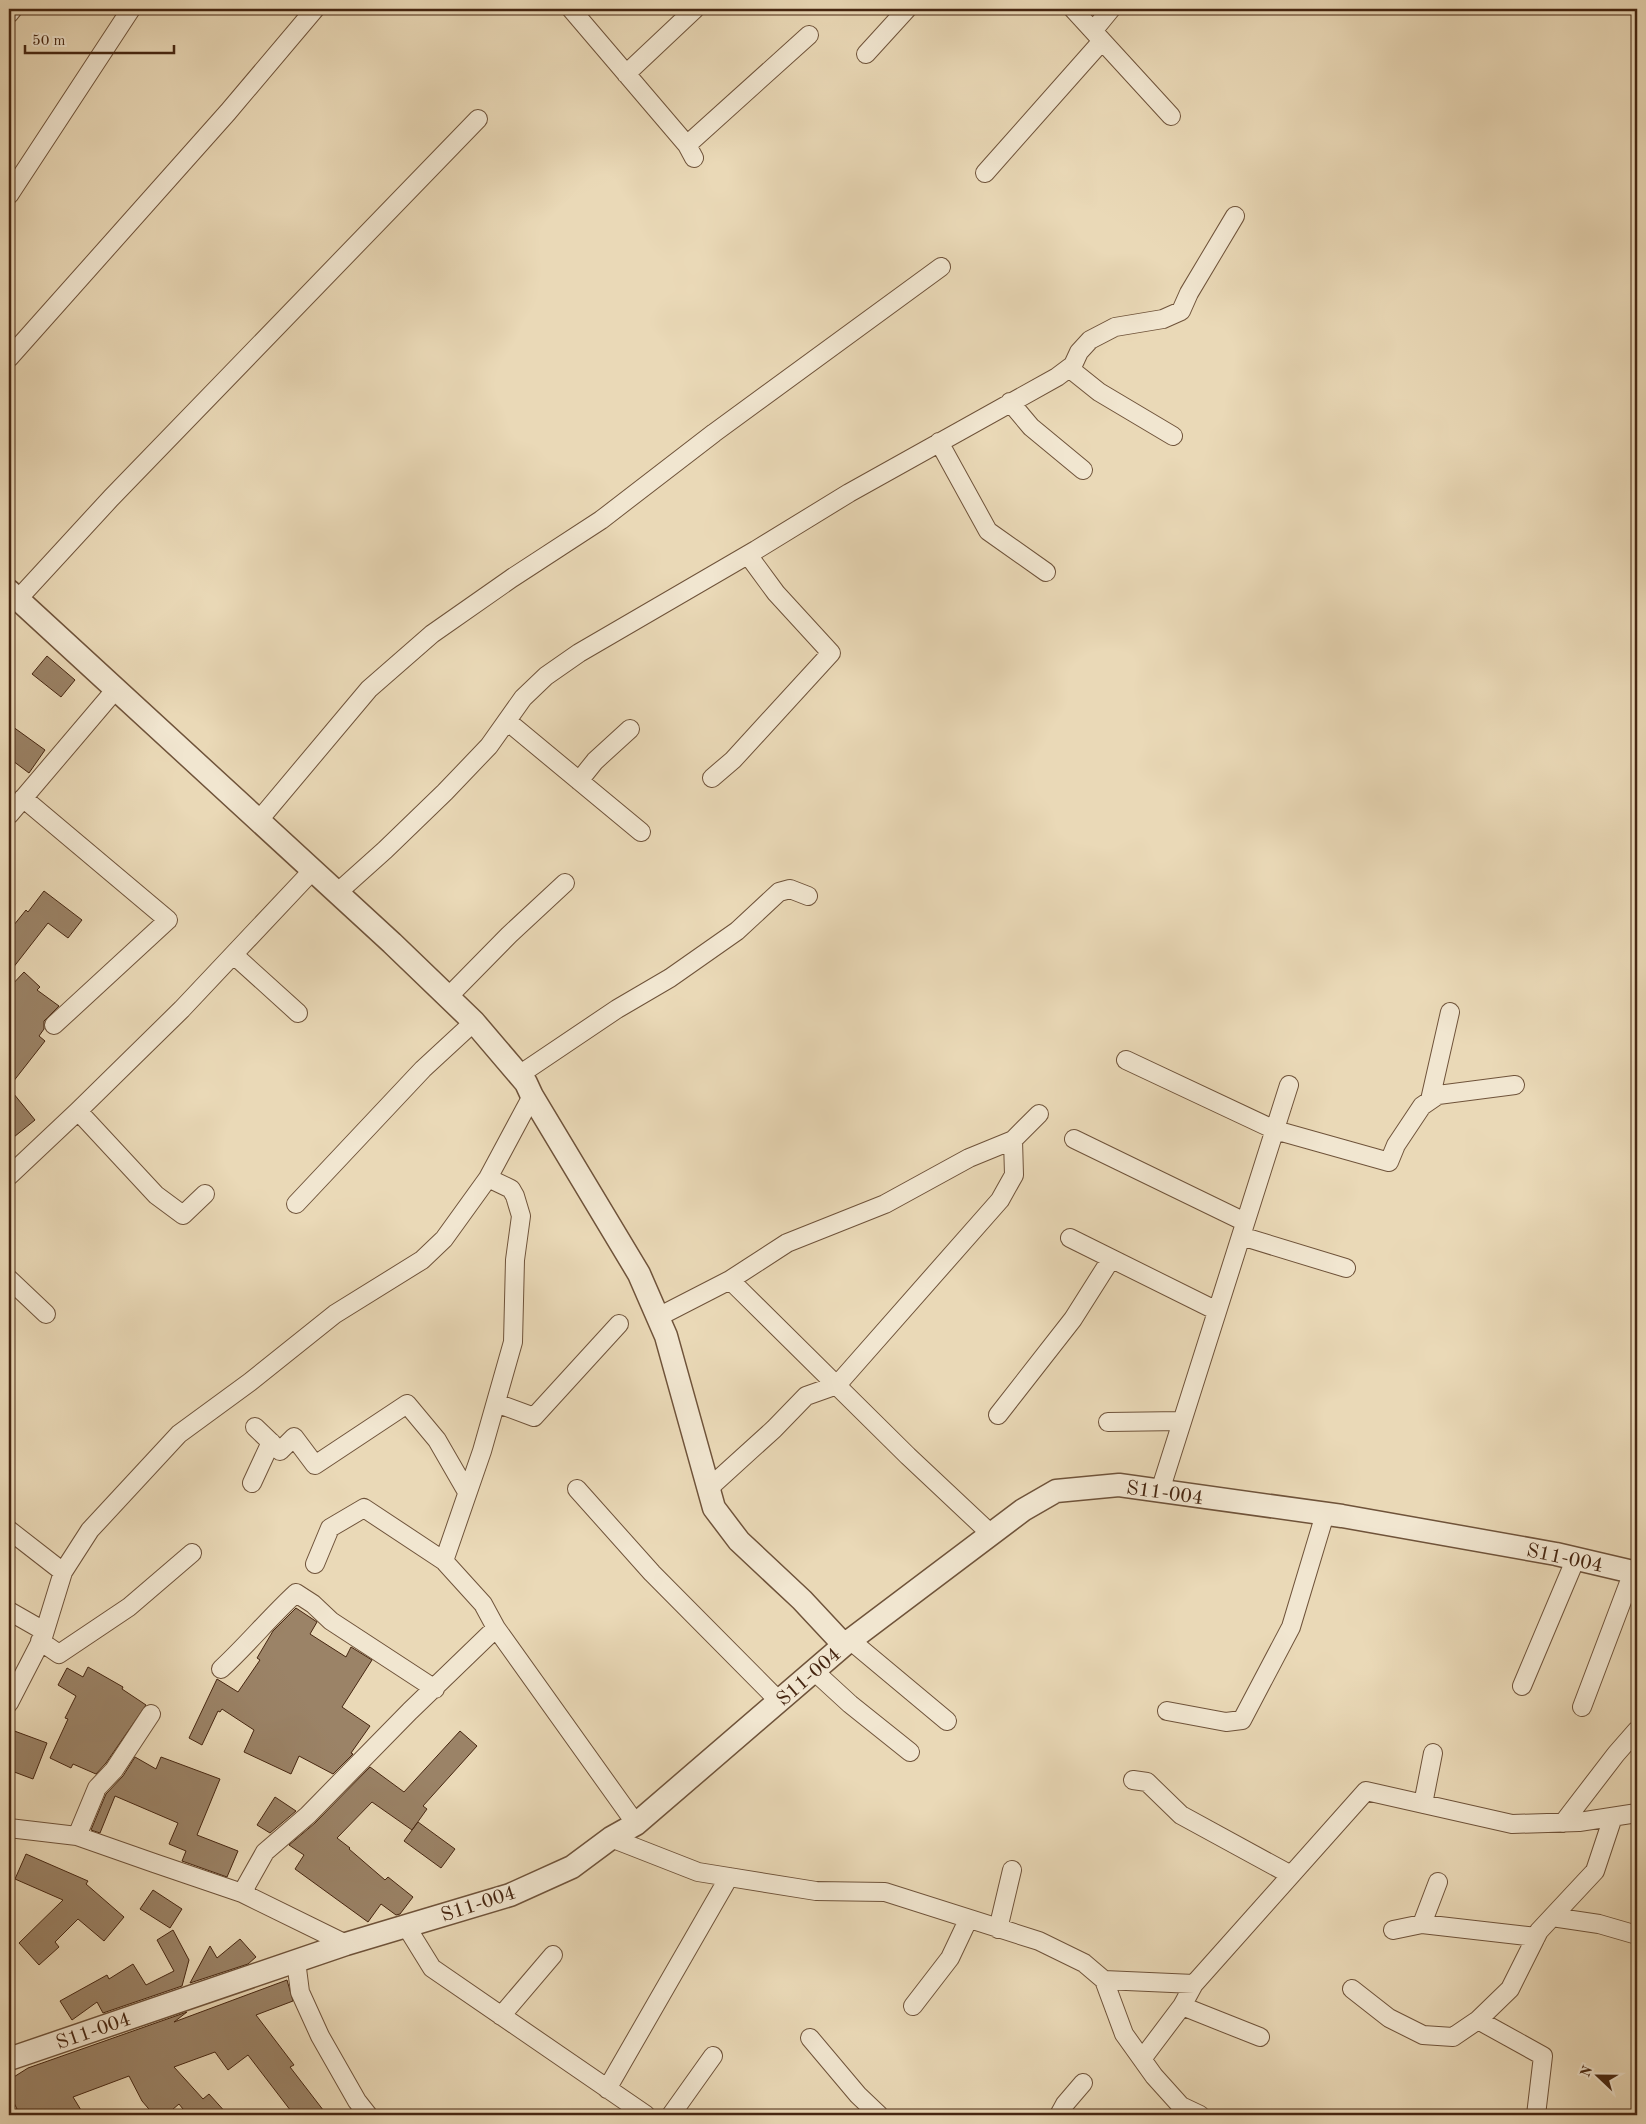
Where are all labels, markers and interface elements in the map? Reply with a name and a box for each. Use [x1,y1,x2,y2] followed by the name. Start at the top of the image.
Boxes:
[25,22,174,54] scale bar
[32,34,66,49] text: 50 m
[1125,1479,1205,1509] street label: S11-004
[1524,1541,1605,1577] street label: S11-004
[773,1644,845,1711] street label: S11-004
[439,1883,519,1926] street label: S11-004
[54,2010,134,2054] street label: S11-004
[1574,2052,1624,2102] north arrow
[1578,2064,1595,2079] text: N

